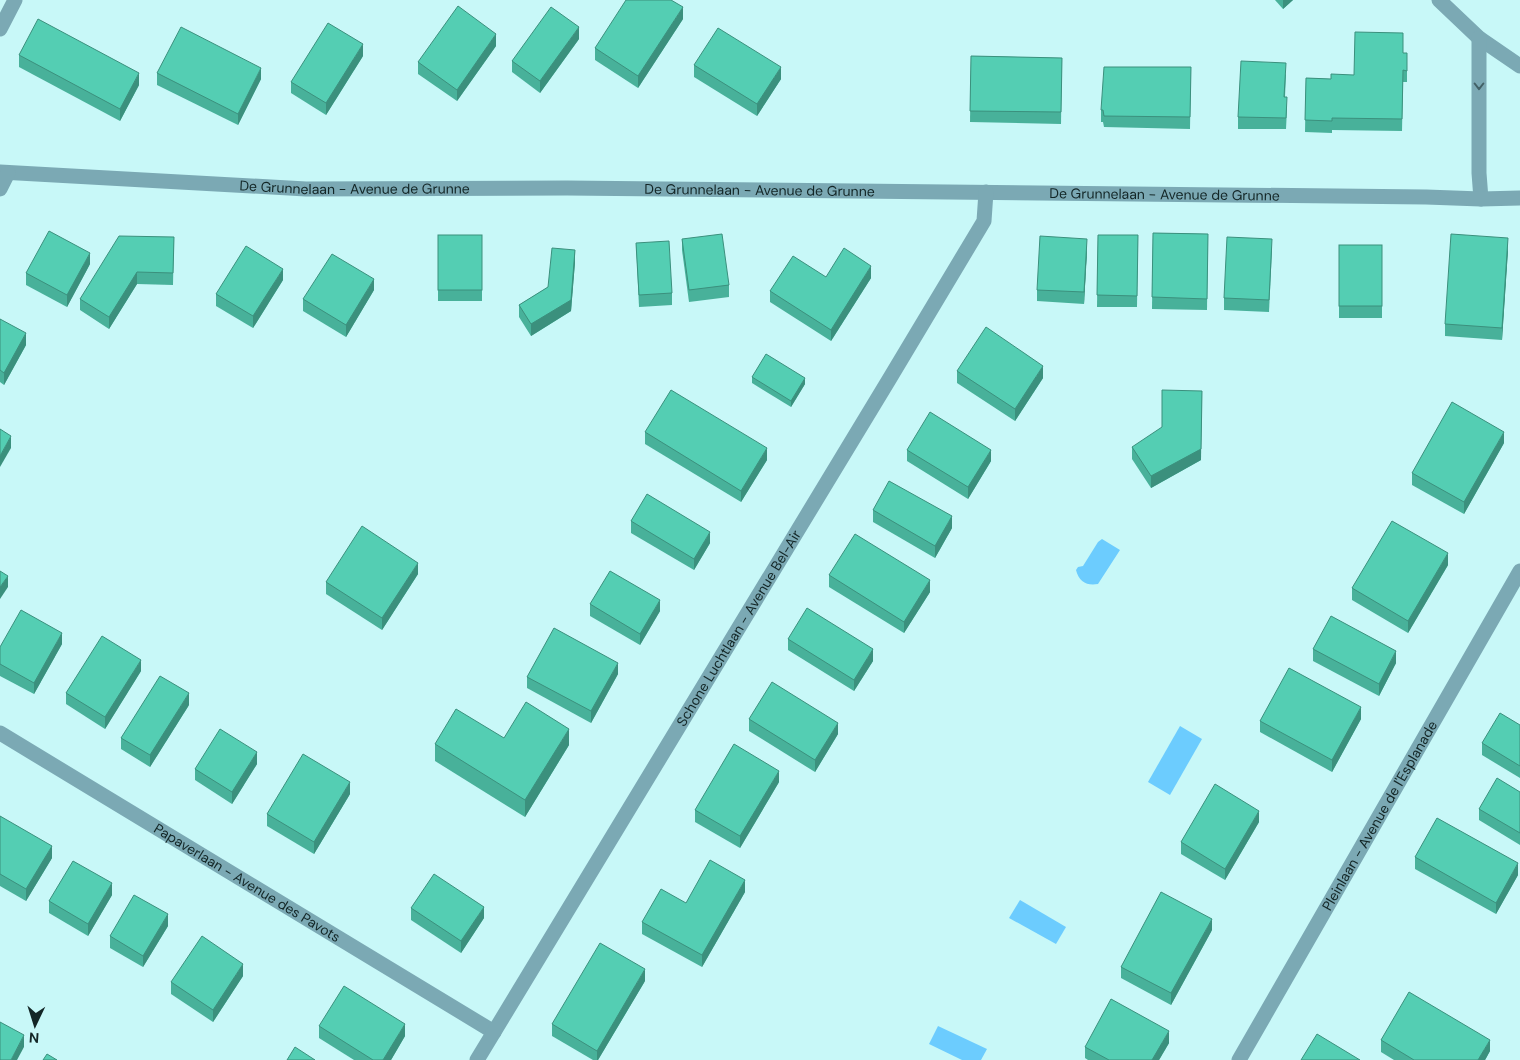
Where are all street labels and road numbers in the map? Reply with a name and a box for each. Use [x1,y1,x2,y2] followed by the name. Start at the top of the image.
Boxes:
[239,176,470,198] street label: De Grunnelaan - Avenue de Grunne
[644,180,875,200] street label: De Grunnelaan - Avenue de Grunne
[1049,184,1280,204] street label: De Grunnelaan - Avenue de Grunne
[672,526,805,730] street label: Schone Luchtlaan - Avenue Bel-Air
[1318,717,1441,914] street label: Pleinlaan - Avenue de l'Esplanade
[151,819,344,946] street label: Papaverlaan - Avenue des Pavots

